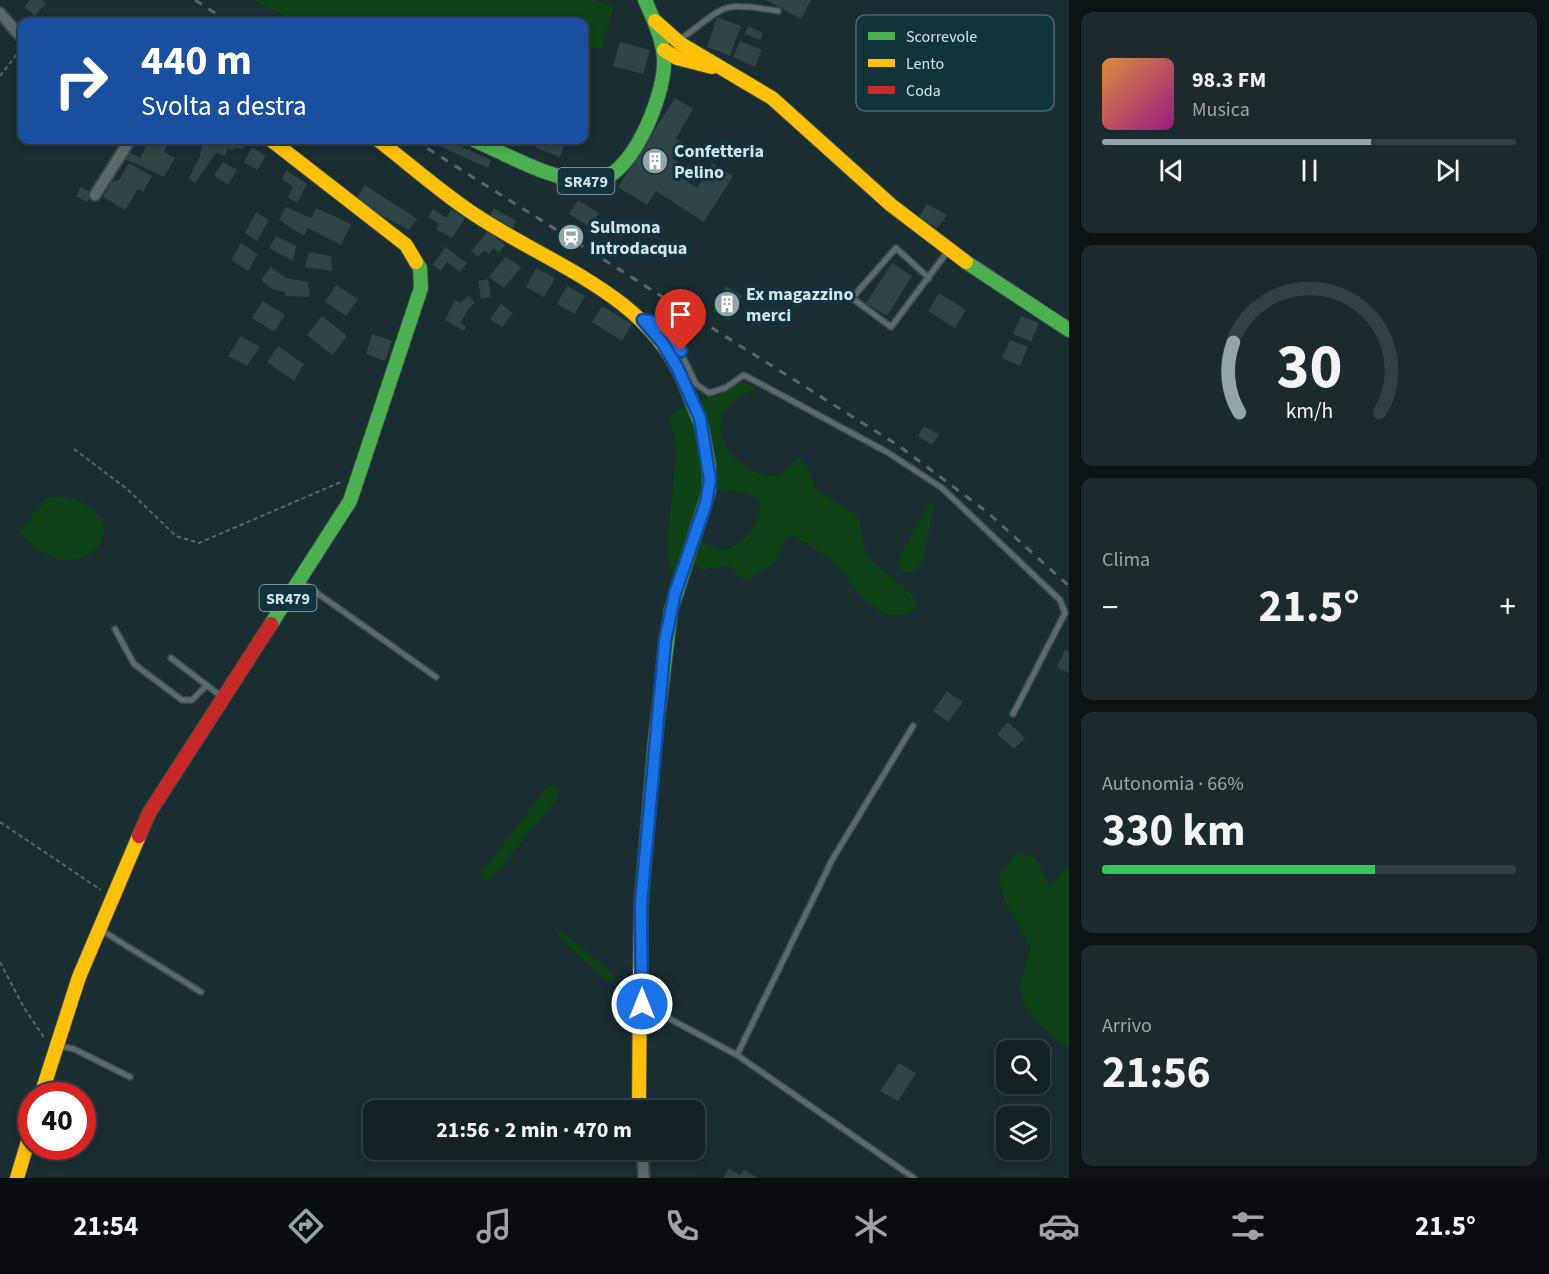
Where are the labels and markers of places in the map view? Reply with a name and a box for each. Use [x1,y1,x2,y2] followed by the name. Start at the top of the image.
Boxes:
[674,139,764,185] place label: Confetteria Pelino
[640,146,670,176] building icon: Confetteria Pelino
[590,215,687,261] place label: Sulmona Introdacqua
[556,222,586,252] station icon: Sulmona Introdacqua
[746,282,853,328] place label: Ex magazzino merci
[655,289,706,351] pin
[712,289,742,319] building icon: Ex magazzino merci

